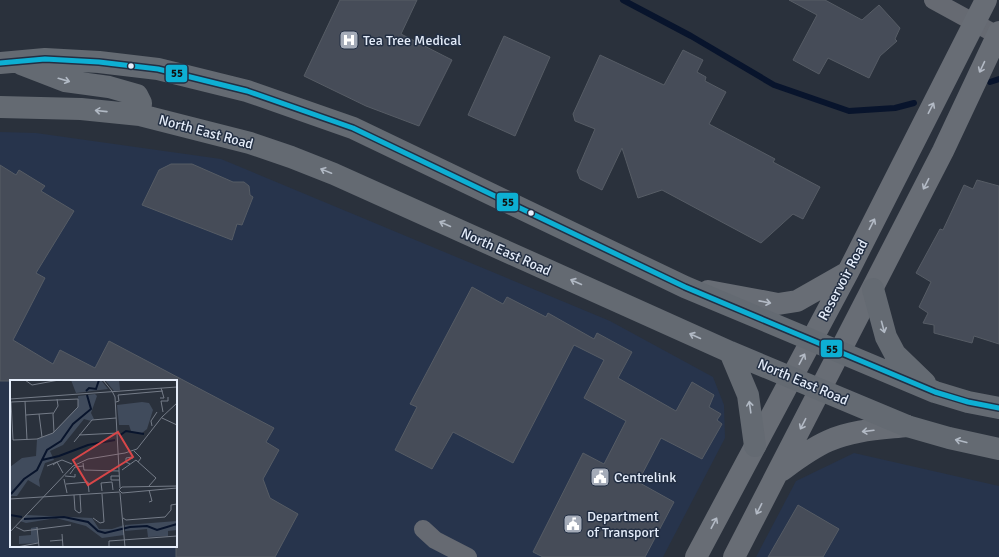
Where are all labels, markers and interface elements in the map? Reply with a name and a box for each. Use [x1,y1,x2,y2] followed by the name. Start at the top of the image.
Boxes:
[338,29,360,51] hospital icon: Tea Tree Medical
[363,32,461,49] place label: Tea Tree Medical
[126,61,136,71] unlabelled marker
[978,61,985,73] one-way arrow
[165,64,188,83] line badge: 55
[171,67,183,80] text: 55
[57,77,70,84] one-way arrow
[927,103,935,115] one-way arrow
[95,108,108,115] one-way arrow
[157,111,255,153] street label: North East Road
[320,167,332,174] one-way arrow
[922,178,929,190] one-way arrow
[496,192,519,212] line badge: 55
[502,196,514,209] text: 55
[526,208,536,218] unlabelled marker
[869,219,876,231] one-way arrow
[439,220,451,227] one-way arrow
[458,225,554,279] street label: North East Road
[815,237,871,323] street label: Reservoir Road
[571,278,583,286] one-way arrow
[758,298,771,306] one-way arrow
[880,320,887,333] one-way arrow
[689,332,701,339] one-way arrow
[820,339,843,358] line badge: 55
[826,343,838,356] text: 55
[798,353,806,365] one-way arrow
[755,355,851,409] street label: North East Road
[10,380,177,547] inset map
[746,401,754,414] one-way arrow
[799,418,806,430] one-way arrow
[862,427,875,435] one-way arrow
[955,437,968,445] one-way arrow
[589,466,611,488] public building icon: Centrelink
[614,469,676,486] place label: Centrelink
[755,503,762,515] one-way arrow
[587,508,659,541] place label: Department of Transport
[562,513,584,535] public building icon: Department of Transport
[711,517,719,529] one-way arrow

